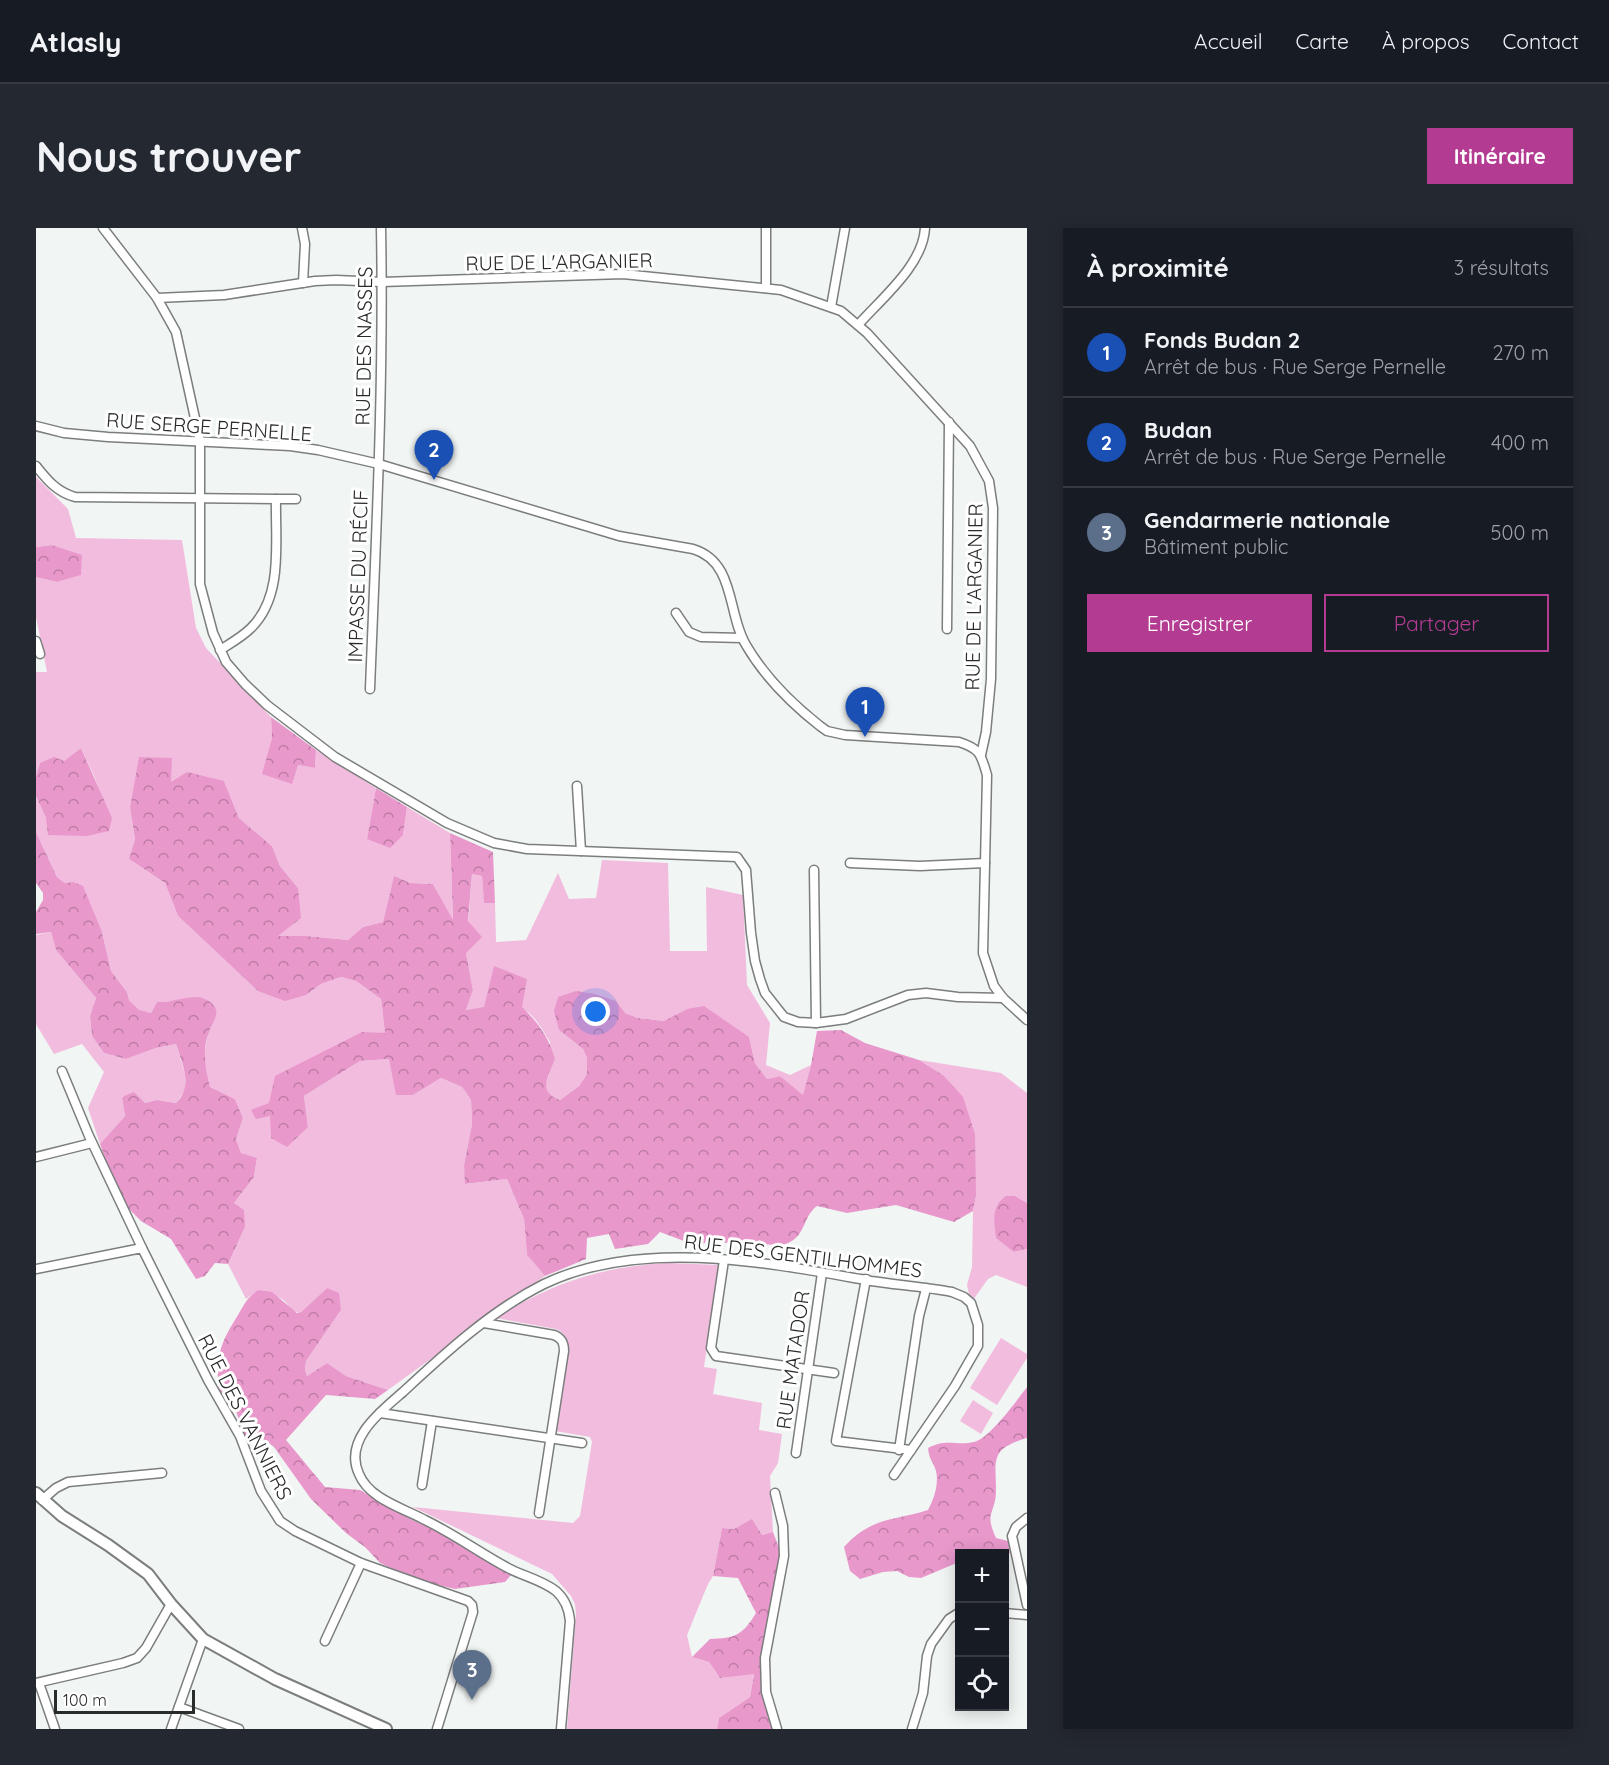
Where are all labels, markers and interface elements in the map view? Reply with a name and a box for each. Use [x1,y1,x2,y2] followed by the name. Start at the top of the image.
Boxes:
[30,24,121,59] text: Atlasly
[1194,28,1263,54] text: Accueil
[1296,28,1349,54] text: Carte
[1382,28,1470,54] text: À propos
[1503,28,1579,54] text: Contact
[1427,128,1573,184] button: Itinéraire
[36,130,301,183] text: Nous trouver
[465,247,653,276] street label: RUE DE L'ARGANIER
[1087,251,1229,284] text: À proximité
[1454,255,1549,280] text: 3 résultats
[350,266,377,426] street label: RUE DES NASSES
[1144,326,1300,354] text: Fonds Budan 2
[1103,340,1110,365] text: 1
[1492,340,1549,365] text: 270 m
[1144,354,1446,379] text: Arrêt de bus · Rue Serge Pernelle
[105,407,313,446] street label: RUE SERGE PERNELLE
[1144,416,1212,444] text: Budan
[414,430,454,480] pin: 2
[1101,430,1112,455] text: 2
[1491,430,1549,455] text: 400 m
[1144,444,1446,469] text: Arrêt de bus · Rue Serge Pernelle
[342,489,373,663] street label: IMPASSE DU RÉCIF
[959,503,988,691] street label: RUE DE L'ARGANIER
[1144,506,1390,534] text: Gendarmerie nationale
[1101,520,1112,545] text: 3
[1491,520,1549,545] text: 500 m
[1144,534,1288,559] text: Bâtiment public
[1087,594,1312,652] button: Enregistrer
[1324,594,1549,652] button: Partager
[846,688,884,737] pin: 1
[581,997,610,1026] your location
[683,1228,924,1283] street label: RUE DES GENTILHOMMES
[770,1289,815,1431] street label: RUE MATADOR
[193,1330,298,1504] street label: RUE DES VANNIERS
[955,1549,1009,1711] map controls
[955,1549,1009,1603] button: +
[955,1603,1009,1657] button: −
[452,1650,492,1700] pin: 3
[955,1657,1009,1711] button: locate
[54,1687,195,1714] scale bar
[63,1690,107,1710] text: 100 m

